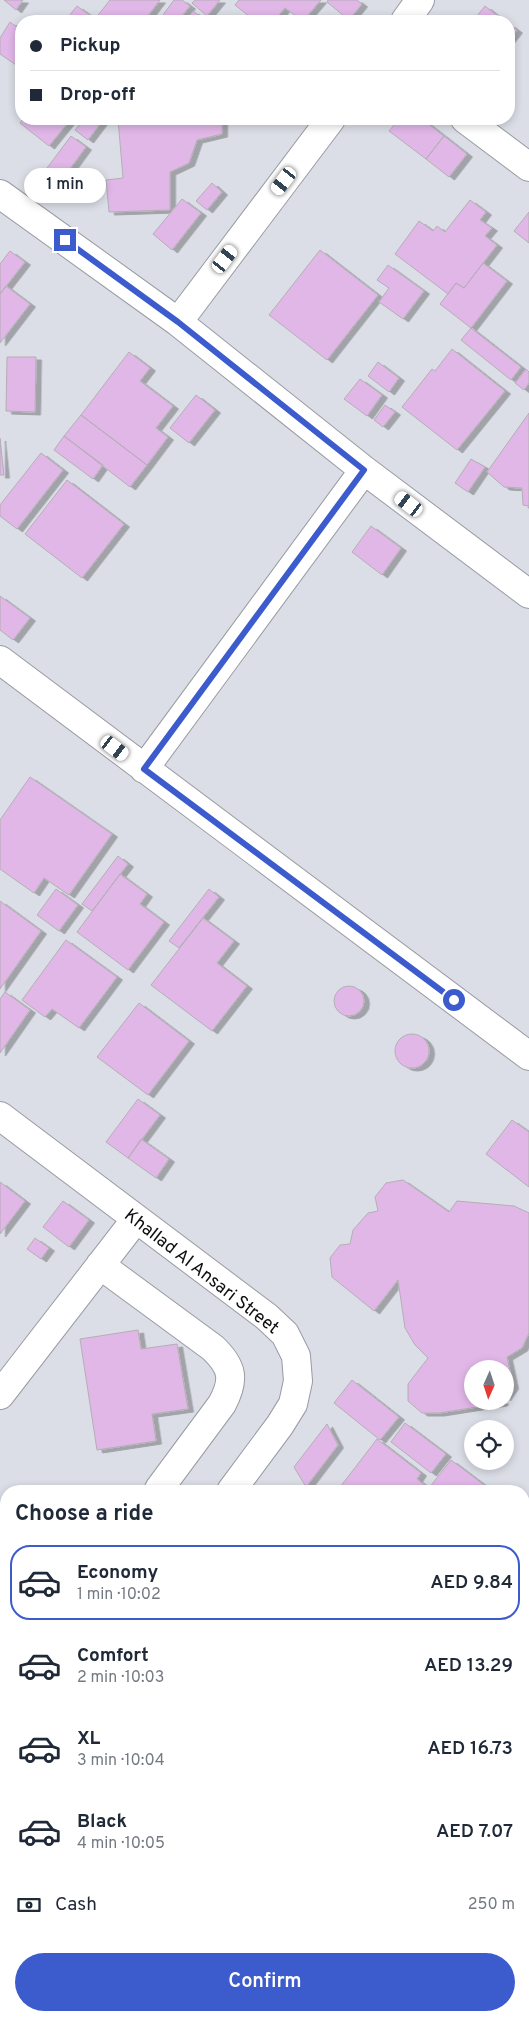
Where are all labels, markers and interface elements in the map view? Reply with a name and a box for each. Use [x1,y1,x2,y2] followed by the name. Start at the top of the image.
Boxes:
[60,34,120,58] text: Pickup
[60,83,135,107] text: Drop-off
[268,165,299,197] car
[24,168,106,202] callout: 1 min
[46,175,84,195] text: 1 min
[54,229,76,251] route end
[209,243,240,275] car
[392,489,425,519] car
[98,733,131,763] car
[443,989,465,1011] route start
[119,1205,283,1340] street label: Khallad Al Ansari Street
[464,1360,514,1410] north arrow
[464,1360,514,1470] map controls
[464,1420,514,1470] button: locate
[15,1501,153,1528] text: Choose a ride
[17,1560,62,1605] icon: car
[77,1561,158,1585] text: Economy
[430,1571,513,1595] text: AED 9.84
[77,1585,161,1605] text: 1 min · 10:02
[17,1643,62,1688] icon: car
[77,1644,149,1668] text: Comfort
[424,1654,513,1678] text: AED 13.29
[77,1668,164,1688] text: 2 min · 10:03
[17,1726,62,1771] icon: car
[77,1727,100,1751] text: XL
[427,1737,513,1761] text: AED 16.73
[77,1751,165,1771] text: 3 min · 10:04
[17,1809,62,1854] icon: car
[77,1810,127,1834] text: Black
[436,1820,513,1844] text: AED 7.07
[77,1834,165,1854] text: 4 min · 10:05
[15,1891,43,1919] icon: cash
[55,1893,97,1917] text: Cash
[468,1895,515,1915] text: 250 m
[15,1953,515,2011] button: Confirm

